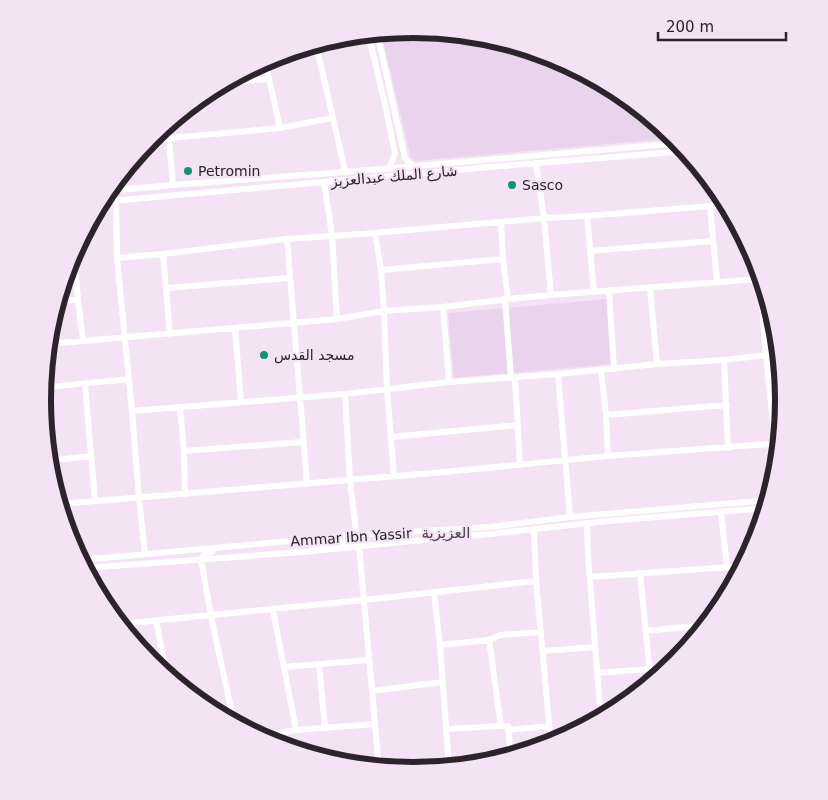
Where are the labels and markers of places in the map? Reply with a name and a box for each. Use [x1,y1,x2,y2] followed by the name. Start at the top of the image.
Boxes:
[198,163,260,179] place label: Petromin
[182,165,194,177] marker: Petromin
[522,177,563,193] place label: Sasco
[506,179,518,191] marker: Sasco
[274,347,355,364] place label: مسجد القدس
[258,349,270,361] marker: مسجد القدس

